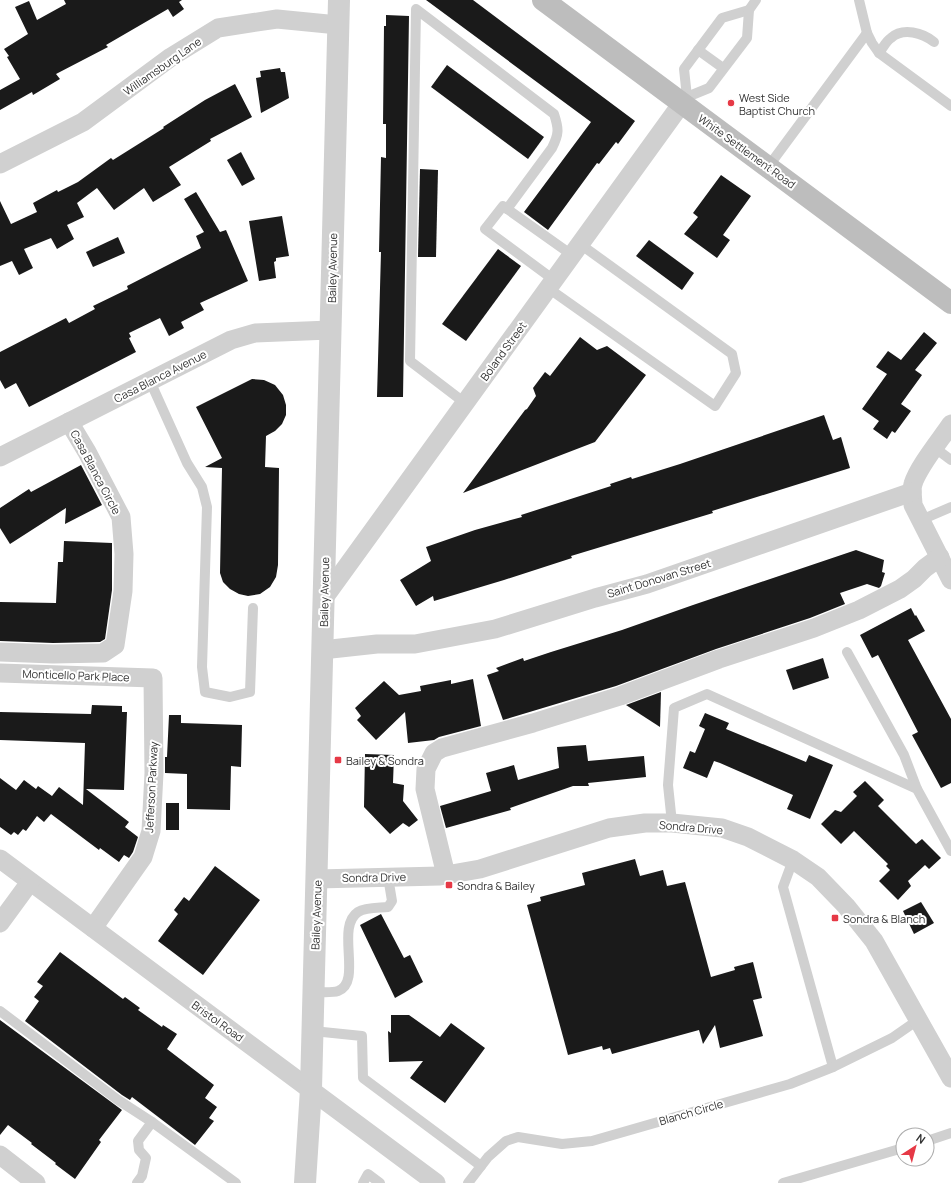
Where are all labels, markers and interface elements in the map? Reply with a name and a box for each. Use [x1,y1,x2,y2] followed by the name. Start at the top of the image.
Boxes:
[120,33,204,98] street label: Williamsburg Lane
[739,90,815,118] place label: West Side Baptist Church
[726,98,736,108] marker: West Side Baptist Church
[695,110,799,192] street label: White Settlement Road
[324,232,340,303] street label: Bailey Avenue
[477,318,529,384] street label: Boland Street
[111,346,209,406] street label: Casa Blanca Avenue
[67,427,125,517] street label: Casa Blanca Circle
[605,555,713,601] street label: Saint Donovan Street
[316,556,332,627] street label: Bailey Avenue
[22,666,130,684] street label: Monticello Park Place
[141,741,161,833] street label: Jefferson Parkway
[346,753,424,768] place label: Bailey & Sondra
[333,755,343,765] marker: Bailey & Sondra
[658,817,724,837] street label: Sondra Drive
[342,869,407,885] street label: Sondra Drive
[457,878,535,893] place label: Sondra & Bailey
[307,879,325,950] street label: Bailey Avenue
[444,880,454,890] marker: Sondra & Bailey
[843,911,925,926] place label: Sondra & Blanch
[830,913,840,923] marker: Sondra & Blanch
[189,997,247,1045] street label: Bristol Road
[657,1096,725,1128] street label: Blanch Circle
[895,1127,935,1167] north arrow
[914,1130,929,1147] text: N

